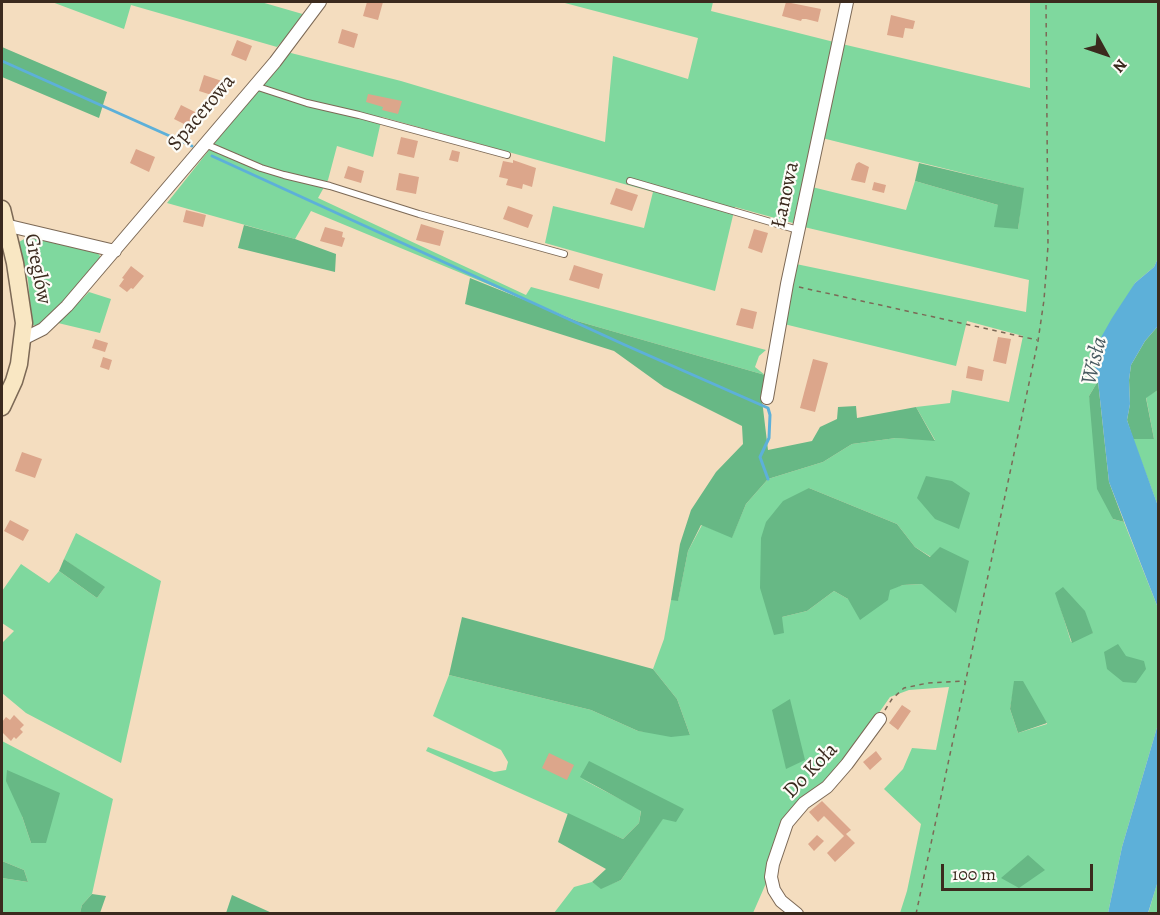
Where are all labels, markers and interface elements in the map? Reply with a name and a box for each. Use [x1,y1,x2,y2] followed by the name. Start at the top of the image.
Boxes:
[1076,24,1136,84] north arrow
[1108,54,1132,77] text: N
[163,70,241,156] street label: Spacerowa
[767,159,805,231] street label: Łanowa
[18,232,56,306] street label: Greglów
[1076,334,1114,388] water label: Wisła
[778,738,844,804] street label: Do Koła
[944,852,1096,890] scale bar
[952,862,996,886] text: 100 m

